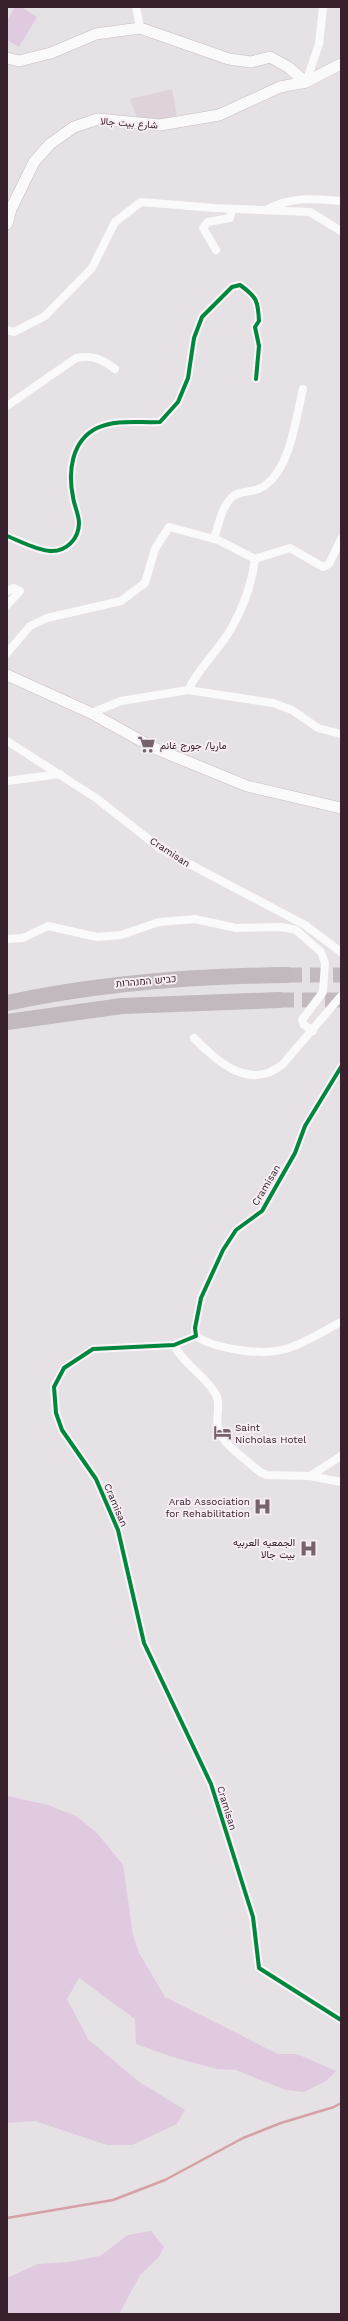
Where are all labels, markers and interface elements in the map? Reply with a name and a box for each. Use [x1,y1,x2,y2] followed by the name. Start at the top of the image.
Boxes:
[100,115,158,132] street label: شارع بيت جالا
[137,735,157,755] supermarket icon: ماريا/ جورج غانم
[160,740,227,752] place label: ماريا/ جورج غانم
[148,835,192,869] street label: Cramisan
[115,973,177,989] street label: כביש המנהרות
[249,1163,283,1207] street label: Cramisan
[235,1422,306,1445] place label: Saint Nicholas Hotel
[212,1423,232,1443] hotel icon: Saint Nicholas Hotel
[102,1482,130,1528] street label: Cramisan
[166,1496,250,1519] place label: Arab Association for Rehabilitation
[253,1497,273,1517] hospital icon: Arab Association for Rehabilitation
[233,1537,295,1561] place label: الجمعيه العربيه بيت جالا
[298,1538,318,1558] hospital icon: الجمعيه العربيه بيت جالا
[215,1785,239,1831] street label: Cramisan

